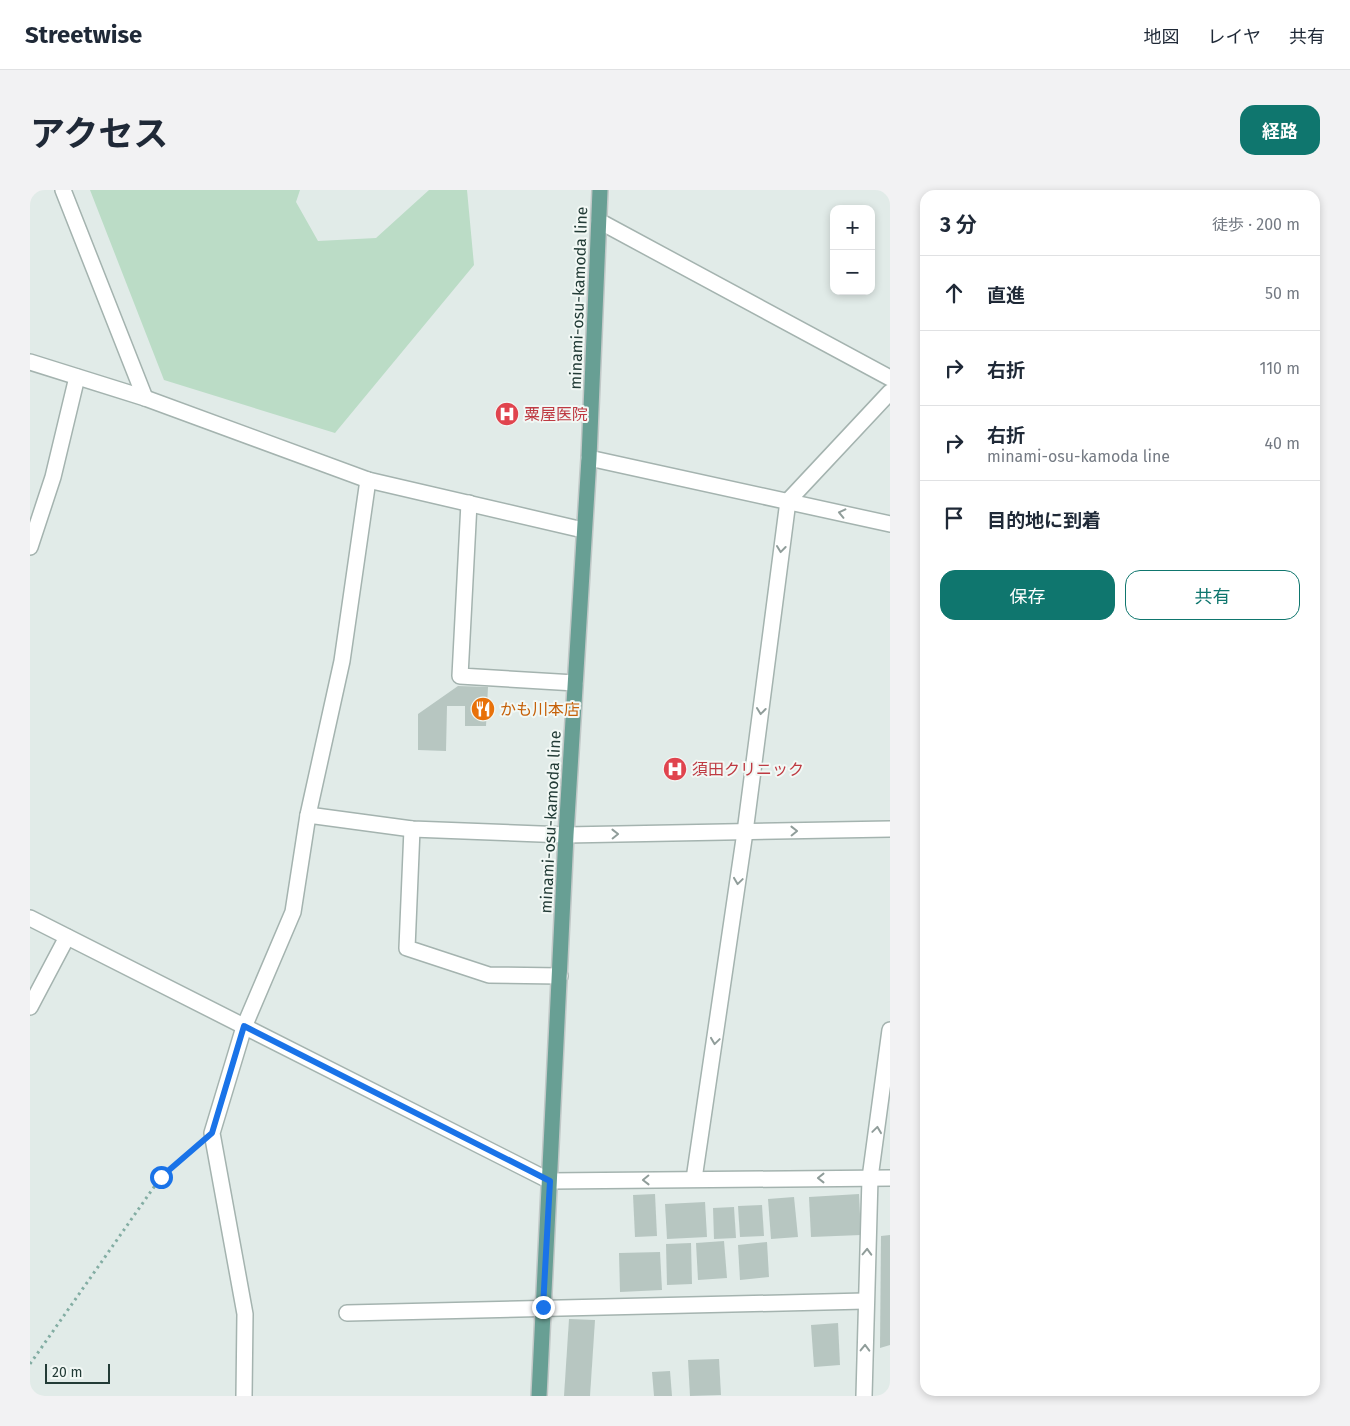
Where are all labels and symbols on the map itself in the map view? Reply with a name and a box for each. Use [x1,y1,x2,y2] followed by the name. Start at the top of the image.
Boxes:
[566,206,591,390] street label: minami-osu-kamoda line
[494,401,520,427] hospital icon: 粟屋医院
[524,405,588,424] place label: 粟屋医院
[838,508,847,519] one-way arrow
[777,545,787,554] one-way arrow
[470,696,496,722] restaurant icon: かも川本店
[500,700,580,719] place label: かも川本店
[756,707,767,715] one-way arrow
[536,730,565,914] street label: minami-osu-kamoda line
[662,756,688,782] hospital icon: 須田クリニック
[692,760,804,779] place label: 須田クリニック
[790,826,798,837] one-way arrow
[611,829,619,840] one-way arrow
[733,877,744,885] one-way arrow
[710,1037,720,1046] one-way arrow
[871,1125,881,1134] one-way arrow
[150,1166,173,1189] route start
[817,1173,825,1183] one-way arrow
[641,1175,649,1185] one-way arrow
[862,1248,872,1256] one-way arrow
[532,1296,555,1319] route end
[860,1344,870,1352] one-way arrow
[45,1361,110,1384] scale bar

